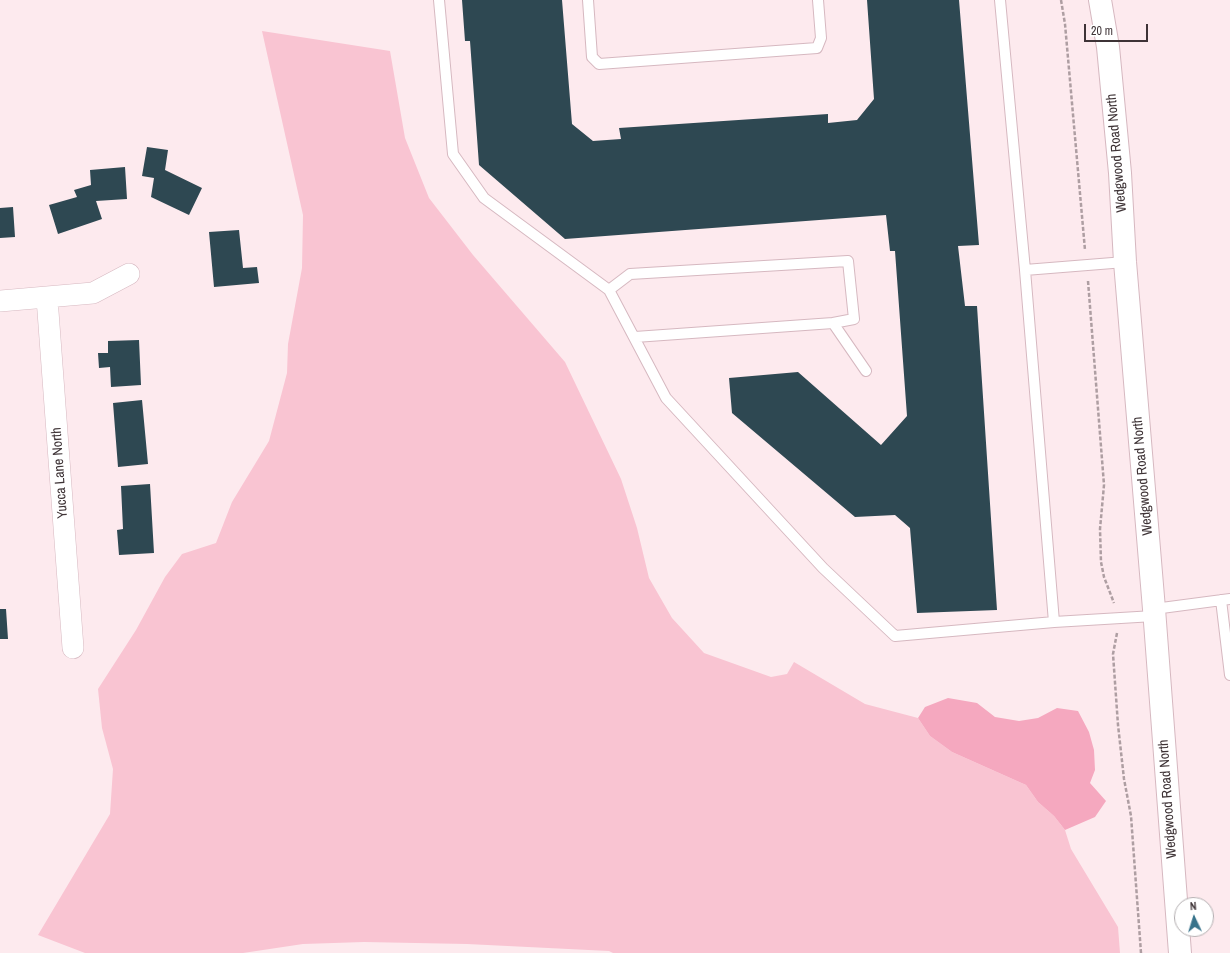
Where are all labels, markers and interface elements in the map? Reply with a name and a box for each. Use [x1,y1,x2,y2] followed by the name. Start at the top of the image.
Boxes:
[1086,16,1150,42] scale bar
[1091,23,1113,39] text: 20 m
[1103,93,1131,213] street label: Wedgwood Road North
[1129,416,1157,536] street label: Wedgwood Road North
[48,427,72,519] street label: Yucca Lane North
[1155,739,1181,859] street label: Wedgwood Road North
[1174,897,1214,937] north arrow
[1189,899,1197,913] text: N

